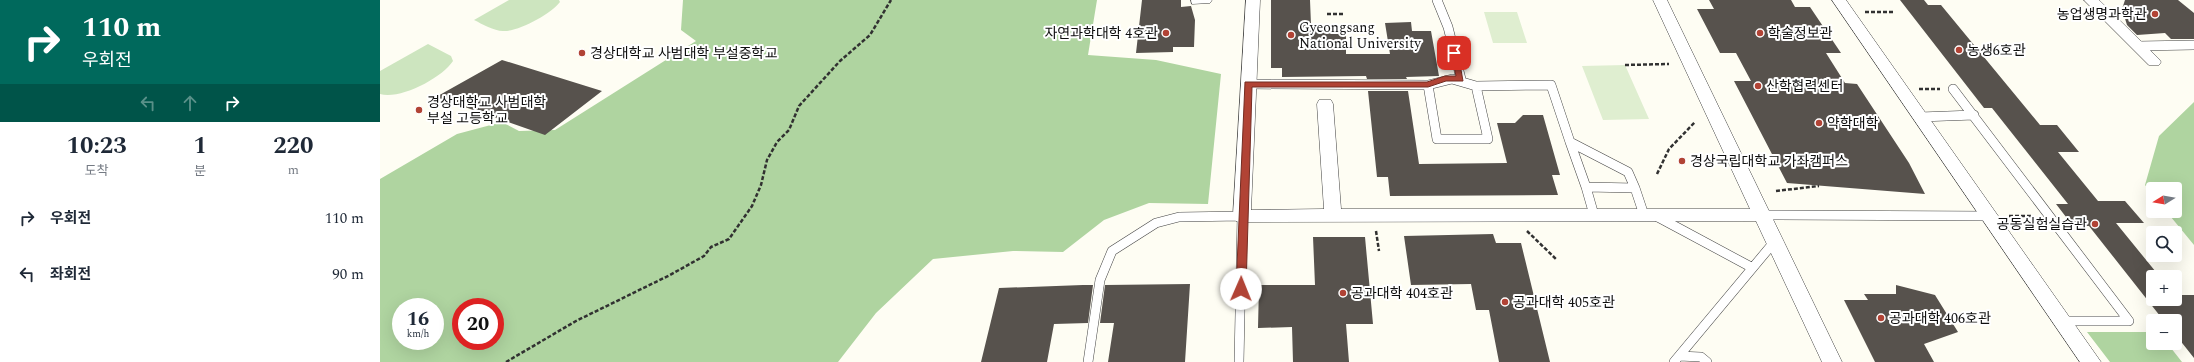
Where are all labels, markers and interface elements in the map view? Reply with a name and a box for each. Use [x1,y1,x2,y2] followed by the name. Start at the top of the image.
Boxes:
[2057,4,2147,25] place label: 농업생명과학관
[82,6,161,49] text: 110 m
[2150,9,2160,19] marker: 농업생명과학관
[16,16,68,68] icon: right
[1299,17,1422,54] place label: Gyeongsang National University
[1044,23,1158,44] place label: 자연과학대학 4호관
[1768,23,1833,44] place label: 학술정보관
[1161,28,1171,38] marker: 자연과학대학 4호관
[1755,28,1765,38] marker: 학술정보관
[1286,30,1296,40] marker: Gyeongsang National University
[1437,36,1471,70] pin
[1967,40,2026,61] place label: 농생6호관
[1443,42,1465,64] icon: arrive
[590,43,777,64] place label: 경상대학교 사범대학 부설중학교
[1954,45,1964,55] marker: 농생6호관
[82,47,132,74] text: 우회전
[577,48,587,58] marker: 경상대학교 사범대학 부설중학교
[1766,76,1843,97] place label: 산학협력센터
[1753,81,1763,91] marker: 산학협력센터
[137,92,159,114] icon: left
[179,92,201,114] icon: ahead
[221,92,243,114] icon: right
[427,92,547,129] place label: 경상대학교 사범대학 부설 고등학교
[414,105,424,115] marker: 경상대학교 사범대학 부설 고등학교
[1827,113,1879,134] place label: 약학대학
[1814,118,1824,128] marker: 약학대학
[66,128,127,164] text: 10:23
[193,128,207,164] text: 1
[273,128,314,164] text: 220
[1690,151,1848,172] place label: 경상국립대학교 가좌캠퍼스
[1677,156,1687,166] marker: 경상국립대학교 가좌캠퍼스
[288,160,299,180] text: m
[85,161,109,181] text: 도착
[194,161,206,181] text: 분
[2146,182,2182,218] north arrow
[2146,182,2182,350] map controls
[16,207,38,229] icon: right
[50,207,91,230] text: 우회전
[325,207,364,230] text: 110 m
[1997,214,2087,235] place label: 공동실험실습관
[2090,219,2100,229] marker: 공동실험실습관
[2146,226,2182,262] button: search
[16,263,38,285] icon: left
[50,263,91,286] text: 좌회전
[332,263,364,286] text: 90 m
[1220,268,1262,310] position arrow
[2146,270,2182,306] button: +
[1351,283,1453,304] place label: 공과대학 404호관
[1338,288,1348,298] marker: 공과대학 404호관
[1513,292,1615,313] place label: 공과대학 405호관
[1500,297,1510,307] marker: 공과대학 405호관
[452,298,504,350] speed limit sign: 20
[407,304,429,334] text: 16
[1889,308,1991,329] place label: 공과대학 406호관
[1876,313,1886,323] marker: 공과대학 406호관
[2146,314,2182,350] button: −
[407,326,429,342] text: km/h

